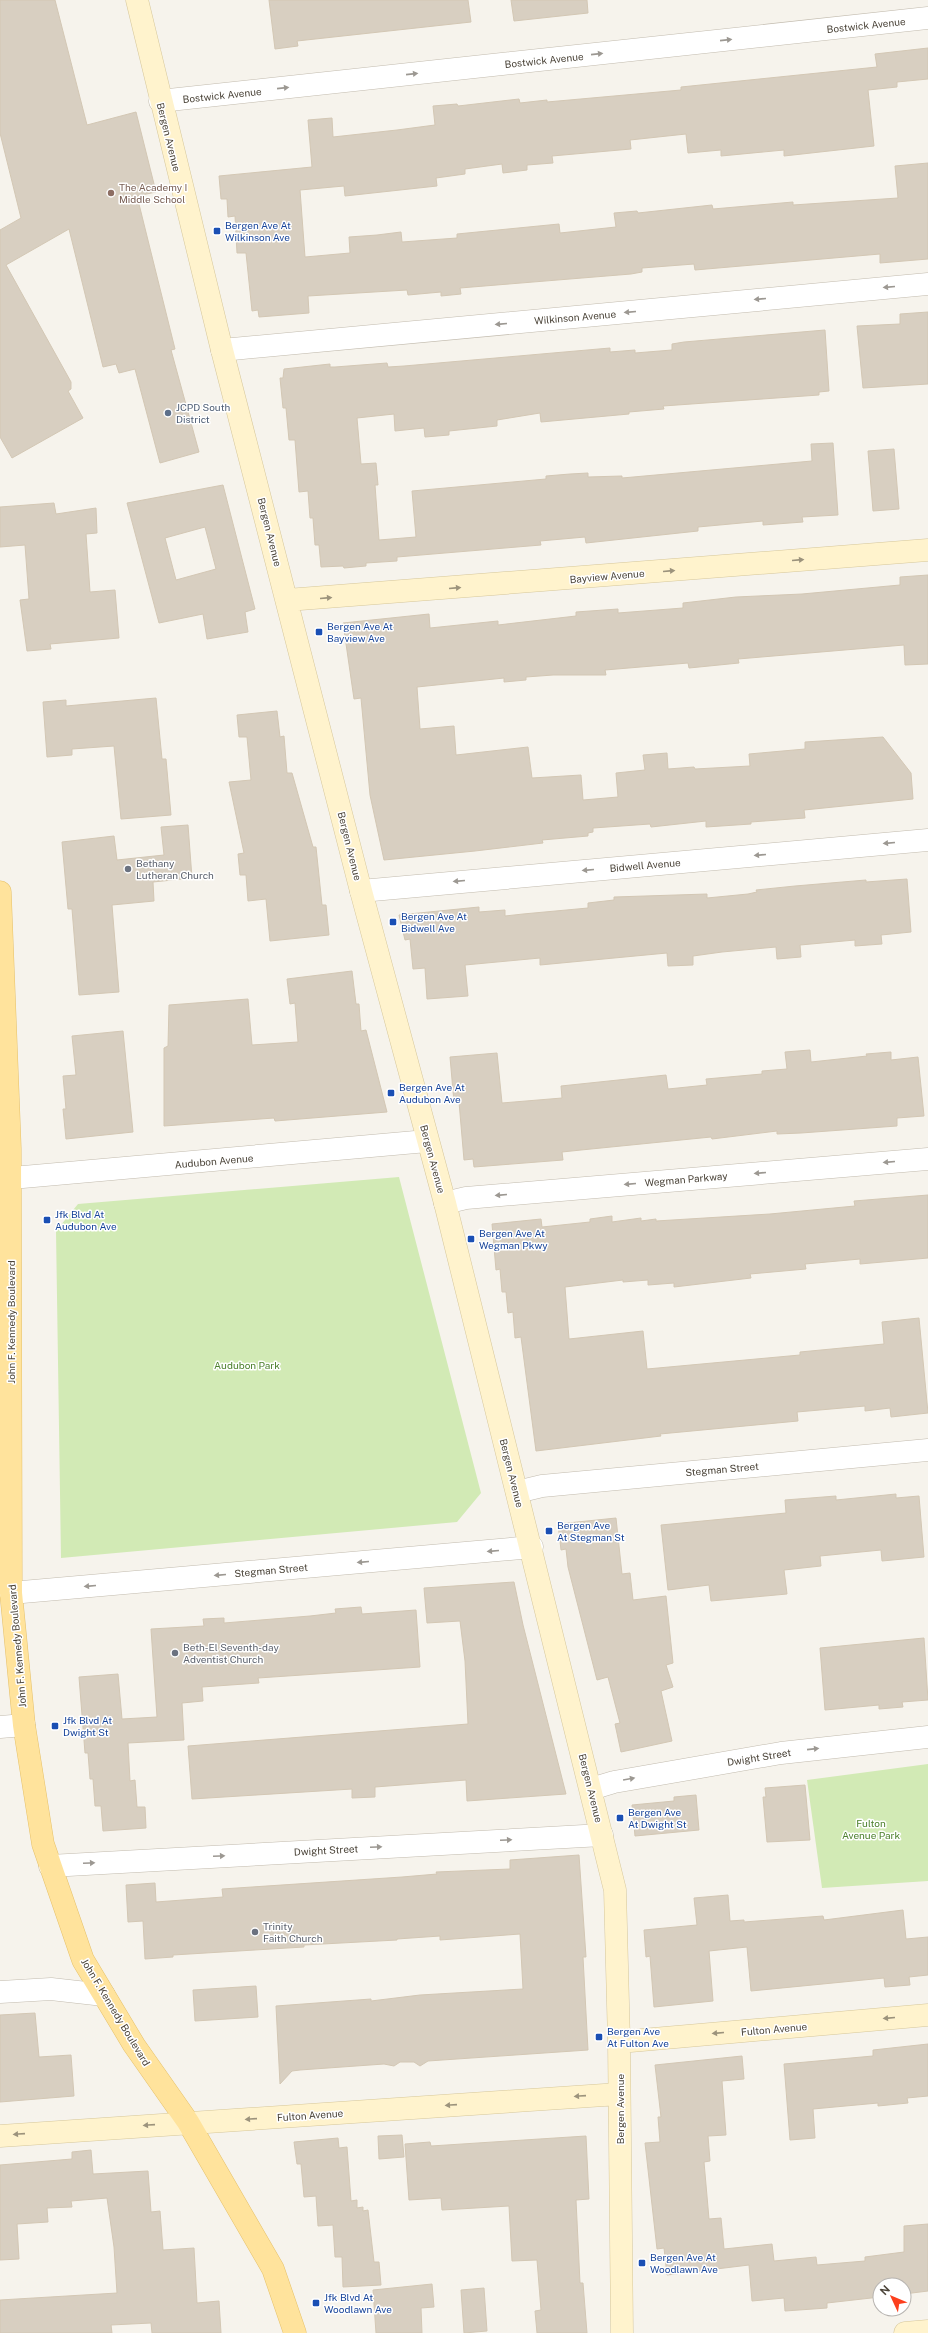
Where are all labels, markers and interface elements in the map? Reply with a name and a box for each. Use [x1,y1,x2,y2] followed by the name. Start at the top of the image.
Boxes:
[826,15,906,35] street label: Bostwick Avenue
[720,37,732,43] one-way arrow
[504,50,584,70] street label: Bostwick Avenue
[591,51,603,57] one-way arrow
[406,71,418,77] one-way arrow
[182,85,262,105] street label: Bostwick Avenue
[277,85,289,91] one-way arrow
[155,101,183,173] street label: Bergen Avenue
[119,181,187,205] place label: The Academy I Middle School
[106,188,116,198] marker: The Academy I Middle School
[225,219,291,243] place label: Bergen Ave At Wilkinson Ave
[212,226,222,236] marker: Bergen Ave At Wilkinson Ave
[883,284,895,291] one-way arrow
[754,296,766,303] one-way arrow
[534,307,617,327] street label: Wilkinson Avenue
[624,308,636,315] one-way arrow
[495,320,507,327] one-way arrow
[176,401,231,425] place label: JCPD South District
[163,408,173,418] marker: JCPD South District
[256,496,284,568] street label: Bergen Avenue
[792,557,804,564] one-way arrow
[569,567,645,585] street label: Bayview Avenue
[663,567,675,574] one-way arrow
[449,584,461,591] one-way arrow
[320,595,332,601] one-way arrow
[327,620,393,644] place label: Bergen Ave At Bayview Ave
[314,627,324,637] marker: Bergen Ave At Bayview Ave
[336,810,364,882] street label: Bergen Avenue
[883,840,895,847] one-way arrow
[754,851,766,858] one-way arrow
[609,856,681,874] street label: Bidwell Avenue
[136,857,214,881] place label: Bethany Lutheran Church
[123,864,133,874] marker: Bethany Lutheran Church
[582,866,594,873] one-way arrow
[453,877,465,884] one-way arrow
[401,910,467,934] place label: Bergen Ave At Bidwell Ave
[388,917,398,927] marker: Bergen Ave At Bidwell Ave
[399,1081,465,1105] place label: Bergen Ave At Audubon Ave
[386,1088,396,1098] marker: Bergen Ave At Audubon Ave
[418,1123,448,1195] street label: Bergen Avenue
[174,1152,254,1170] street label: Audubon Avenue
[883,1159,895,1166] one-way arrow
[644,1169,729,1189] street label: Wegman Parkway
[754,1170,766,1176] one-way arrow
[624,1181,636,1187] one-way arrow
[494,1191,507,1198] one-way arrow
[55,1208,117,1232] place label: Jfk Blvd At Audubon Ave
[42,1215,52,1225] marker: Jfk Blvd At Audubon Ave
[479,1227,548,1251] place label: Bergen Ave At Wegman Pkwy
[466,1234,476,1244] marker: Bergen Ave At Wegman Pkwy
[5,1260,17,1384] street label: John F. Kennedy Boulevard
[214,1359,280,1371] park label: Audubon Park
[498,1437,526,1509] street label: Bergen Avenue
[685,1460,759,1478] street label: Stegman Street
[557,1519,625,1543] place label: Bergen Ave At Stegman St
[544,1526,554,1536] marker: Bergen Ave At Stegman St
[487,1547,499,1554] one-way arrow
[357,1559,369,1566] one-way arrow
[234,1561,308,1579] street label: Stegman Street
[214,1572,226,1578] one-way arrow
[84,1583,96,1590] one-way arrow
[6,1584,28,1708] street label: John F. Kennedy Boulevard
[183,1641,279,1665] place label: Beth-El Seventh-day Adventist Church
[170,1648,180,1658] marker: Beth-El Seventh-day Adventist Church
[63,1714,112,1738] place label: Jfk Blvd At Dwight St
[50,1721,60,1731] marker: Jfk Blvd At Dwight St
[726,1746,792,1768] street label: Dwight Street
[807,1746,819,1753] one-way arrow
[577,1752,605,1824] street label: Bergen Avenue
[623,1776,635,1782] one-way arrow
[628,1806,687,1830] place label: Bergen Ave At Dwight St
[615,1813,625,1823] marker: Bergen Ave At Dwight St
[842,1817,900,1841] park label: Fulton Avenue Park
[500,1837,512,1844] one-way arrow
[293,1842,359,1858] street label: Dwight Street
[370,1844,382,1851] one-way arrow
[213,1853,225,1860] one-way arrow
[83,1860,95,1867] one-way arrow
[263,1920,323,1944] place label: Trinity Faith Church
[250,1927,260,1937] marker: Trinity Faith Church
[79,1956,153,2068] street label: John F. Kennedy Boulevard
[883,2015,895,2022] one-way arrow
[740,2020,808,2038] street label: Fulton Avenue
[607,2025,669,2049] place label: Bergen Ave At Fulton Ave
[712,2030,724,2037] one-way arrow
[594,2032,604,2042] marker: Bergen Ave At Fulton Ave
[614,2073,626,2144] street label: Bergen Avenue
[574,2092,586,2099] one-way arrow
[445,2101,457,2108] one-way arrow
[276,2107,344,2123] street label: Fulton Avenue
[244,2116,257,2122] one-way arrow
[143,2122,155,2129] one-way arrow
[13,2131,25,2138] one-way arrow
[650,2251,718,2275] place label: Bergen Ave At Woodlawn Ave
[637,2258,647,2268] marker: Bergen Ave At Woodlawn Ave
[872,2277,912,2317] north arrow
[878,2283,892,2297] text: N
[324,2291,392,2315] place label: Jfk Blvd At Woodlawn Ave
[311,2298,321,2308] marker: Jfk Blvd At Woodlawn Ave

